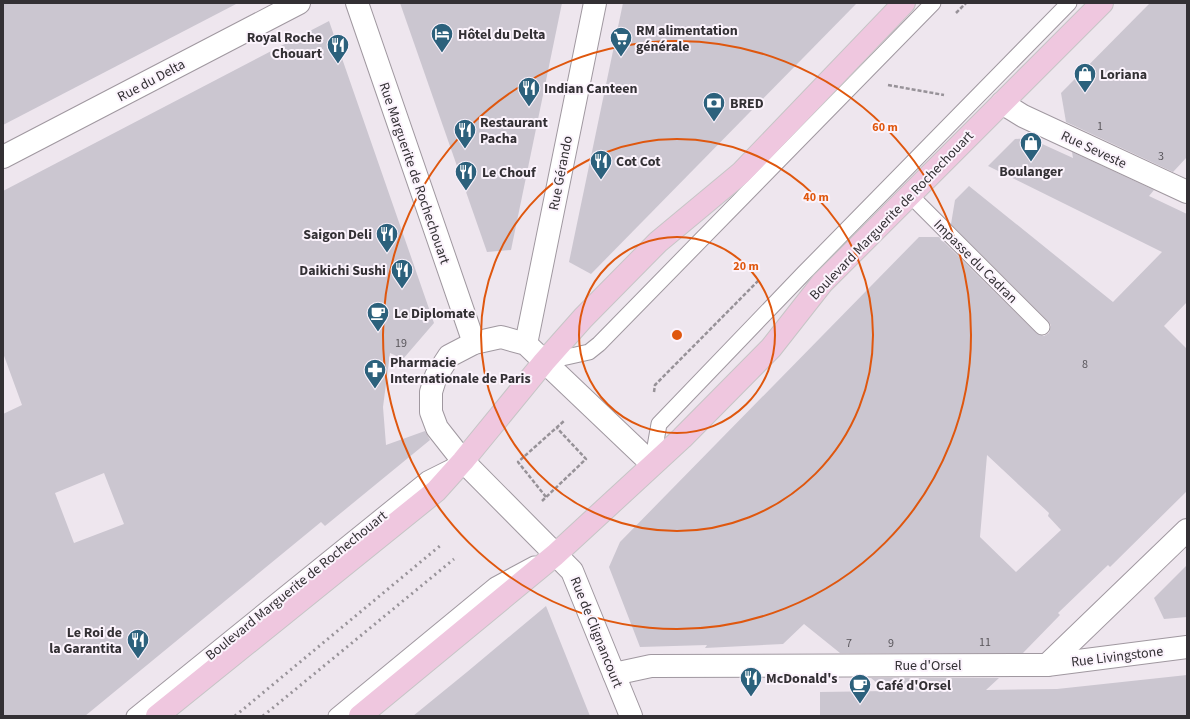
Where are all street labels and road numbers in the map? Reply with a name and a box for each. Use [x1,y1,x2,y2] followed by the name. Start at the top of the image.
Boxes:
[114,55,189,107] street label: Rue du Delta
[373,80,455,267] street label: Rue Marguerite de Rochechouart
[805,126,978,305] street label: Boulevard Marguerite de Rochechouart
[1057,126,1130,174] street label: Rue Seveste
[544,134,578,212] street label: Rue Gérando
[929,215,1022,308] street label: Impasse du Cadran
[202,506,392,665] street label: Boulevard Marguerite de Rochechouart
[565,574,628,691] street label: Rue de Clignancourt
[1070,641,1164,673] street label: Rue Livingstone
[894,656,962,676] street label: Rue d'Orsel

